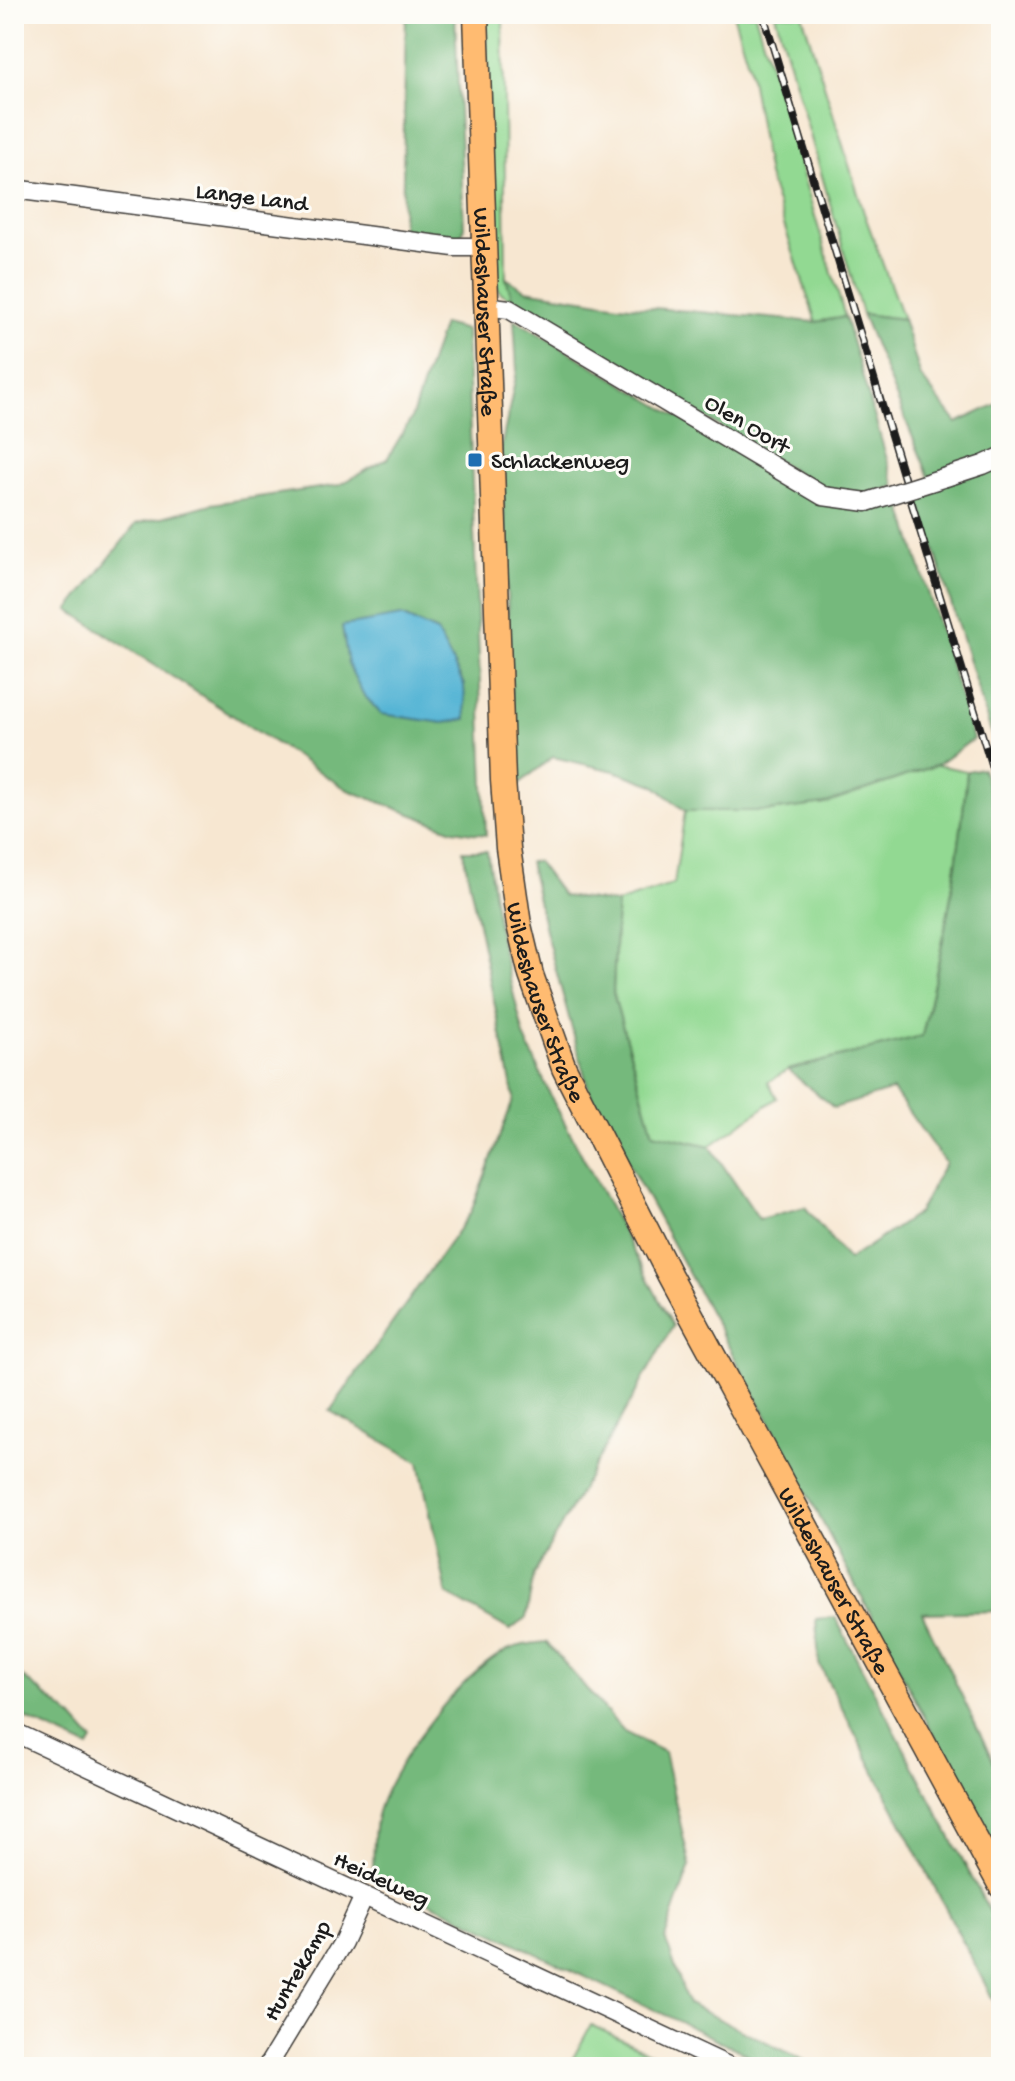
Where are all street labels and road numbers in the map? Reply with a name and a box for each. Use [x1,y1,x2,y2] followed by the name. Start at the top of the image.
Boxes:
[194,178,311,221] street label: Lange Land
[465,207,501,417] street label: Wildeshauser Straße
[698,389,796,464] street label: Olen Oort
[498,901,590,1109] street label: Wildeshauser Straße
[769,1483,895,1681] street label: Wildeshauser Straße
[328,1846,433,1916] street label: Heideweg
[259,1916,340,2027] street label: Huntekamp

